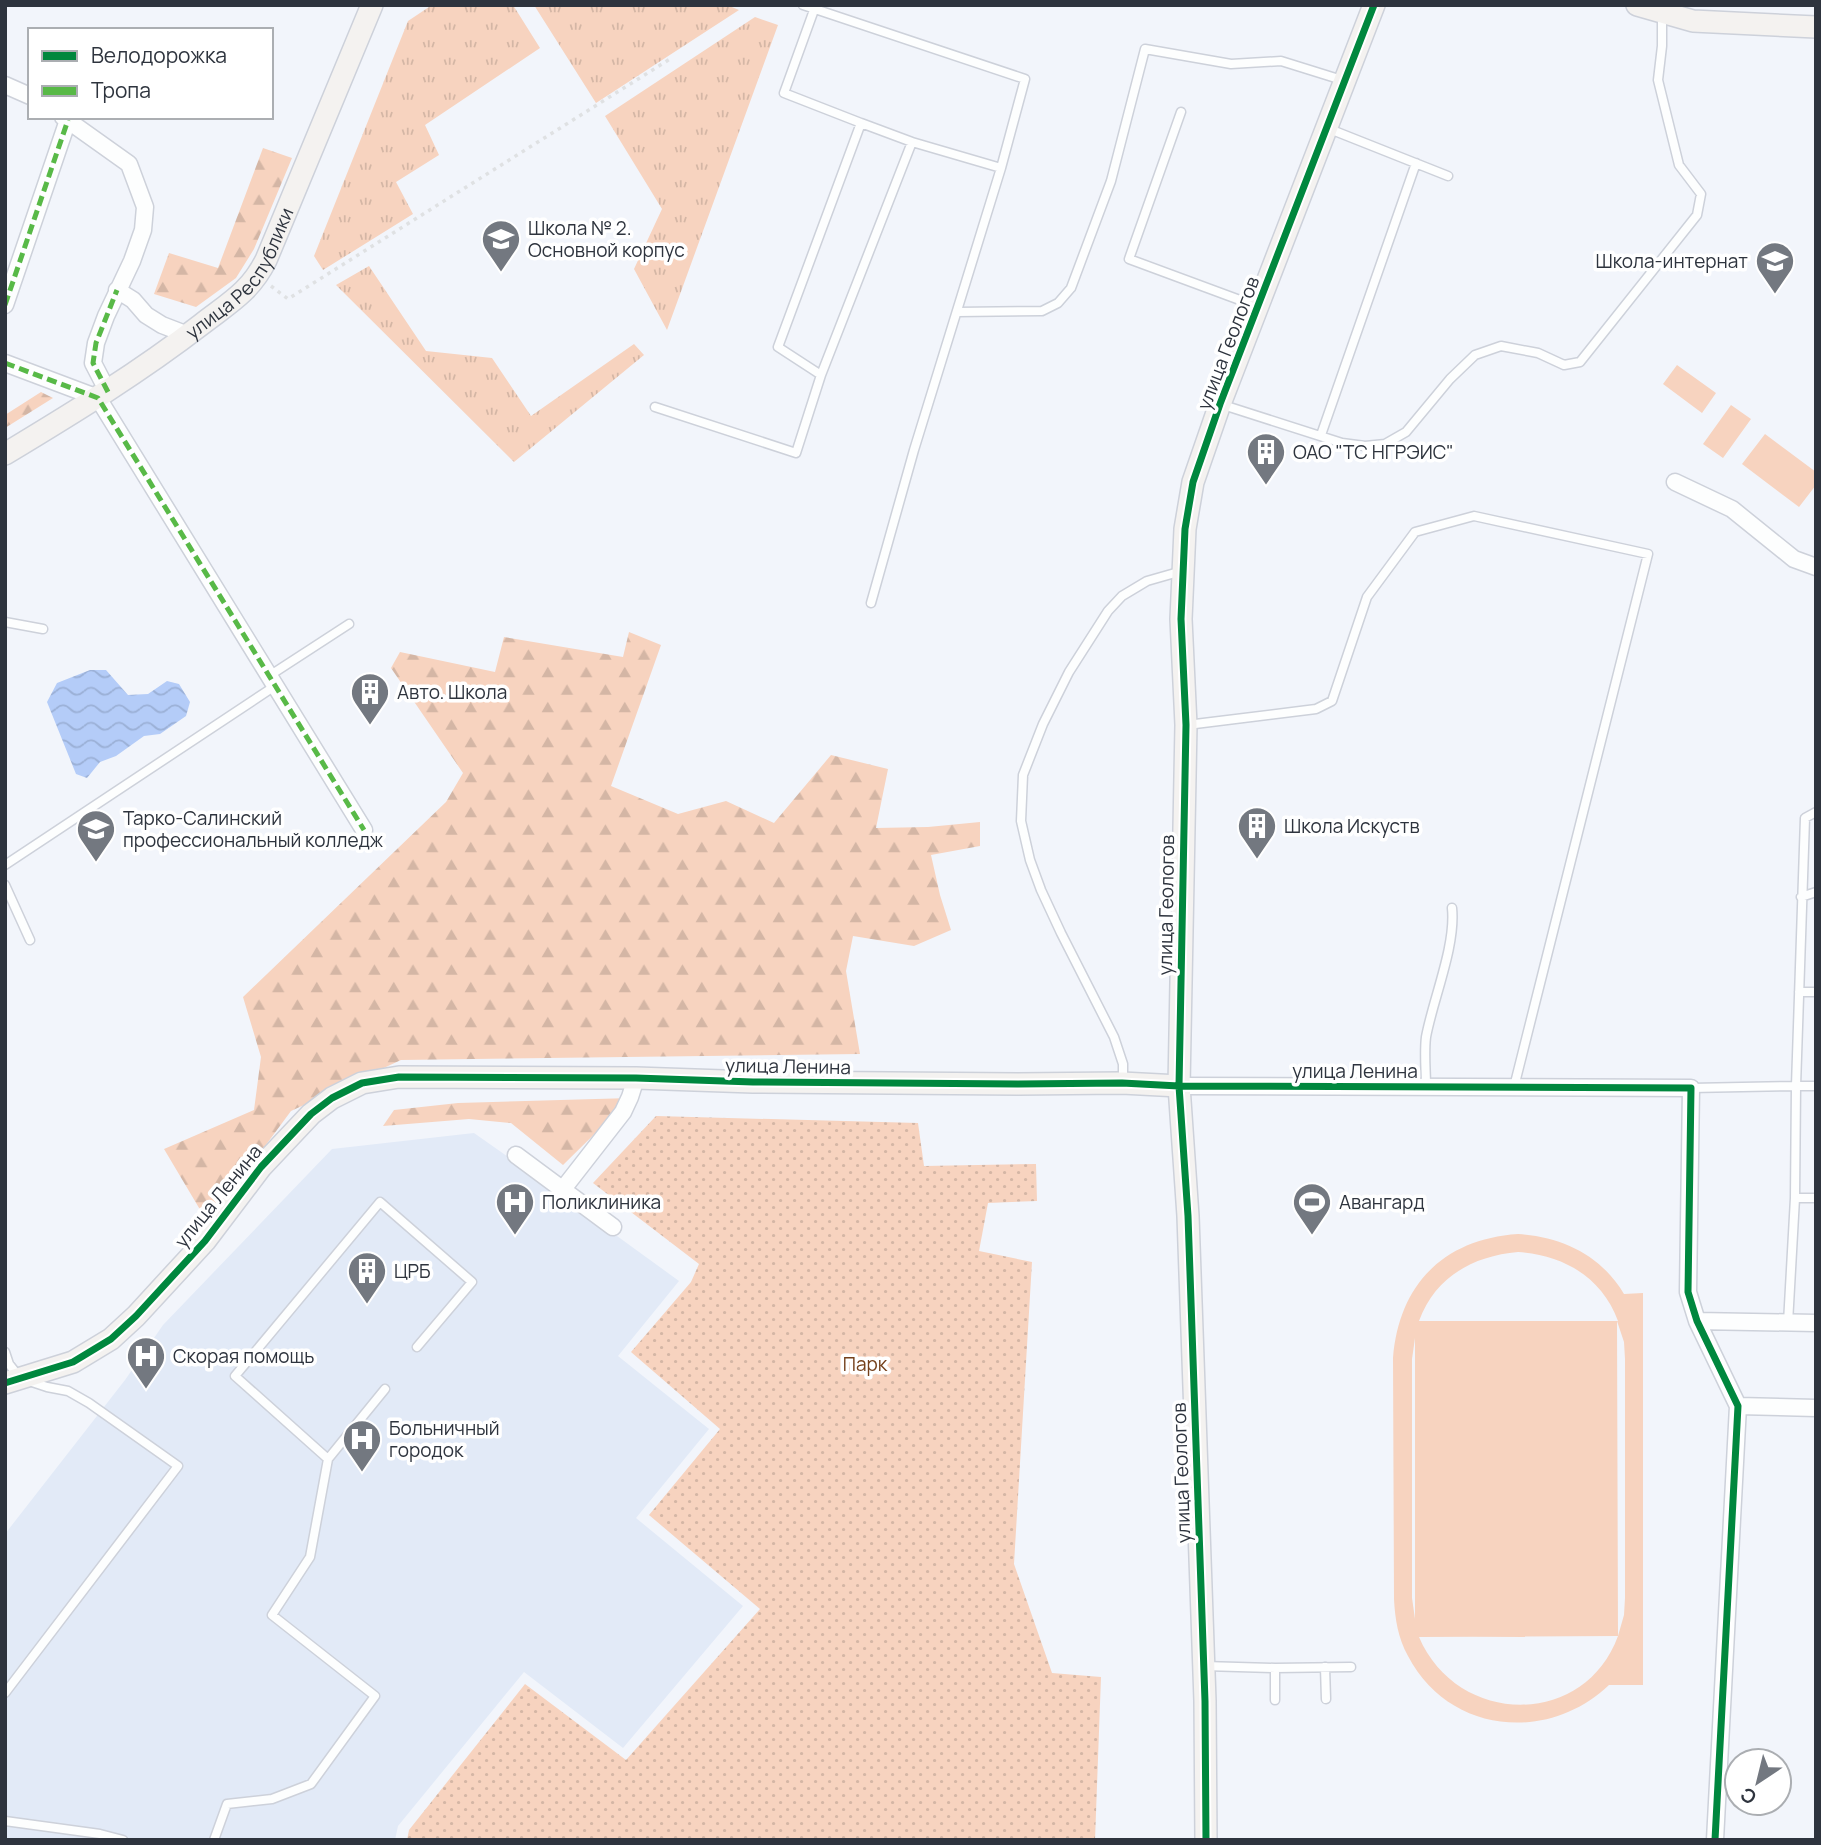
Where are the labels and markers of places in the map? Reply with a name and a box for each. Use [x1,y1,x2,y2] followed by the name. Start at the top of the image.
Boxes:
[528,215,685,263] place label: Школа № 2. Основной корпус
[480,218,522,273] school or university icon: Школа № 2. Основной корпус
[1754,240,1796,295] school or university icon: Школа-интернат
[1595,248,1748,274] place label: Школа-интернат
[1245,431,1287,486] building icon: ОАО "ТС НГРЭИС"
[1293,439,1454,465] place label: ОАО "ТС НГРЭИС"
[349,671,391,726] building icon: Авто. Школа
[397,679,507,705] place label: Авто. Школа
[123,805,384,853] place label: Тарко-Салинский профессиональный колледж
[1236,805,1278,860] building icon: Школа Искуств
[75,808,117,863] school or university icon: Тарко-Салинский профессиональный колледж
[1284,813,1420,839] place label: Школа Искуств
[494,1181,536,1236] hospital icon: Поликлиника
[1291,1181,1333,1236] sports icon: Авангард
[542,1189,661,1215] place label: Поликлиника
[1339,1189,1425,1215] place label: Авангард
[346,1250,388,1305] building icon: ЦРБ
[394,1258,431,1284] place label: ЦРБ
[125,1335,167,1390] hospital icon: Скорая помощь
[173,1343,314,1369] place label: Скорая помощь
[389,1415,500,1463] place label: Больничный городок
[341,1418,383,1473] hospital icon: Больничный городок

